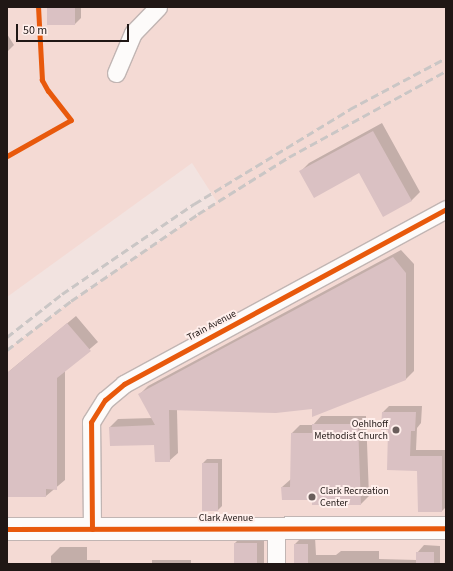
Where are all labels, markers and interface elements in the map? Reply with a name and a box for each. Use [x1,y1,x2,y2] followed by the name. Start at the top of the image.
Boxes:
[18,16,131,42] scale bar
[23,22,47,39] text: 50 m
[185,308,239,344] street label: Train Avenue
[314,418,388,442] place label: Oehlhoff Methodist Church
[391,425,401,435] marker: Oehlhoff Methodist Church
[320,485,389,508] place label: Clark Recreation Center
[307,492,317,502] marker: Clark Recreation Center
[199,513,253,525] street label: Clark Avenue

